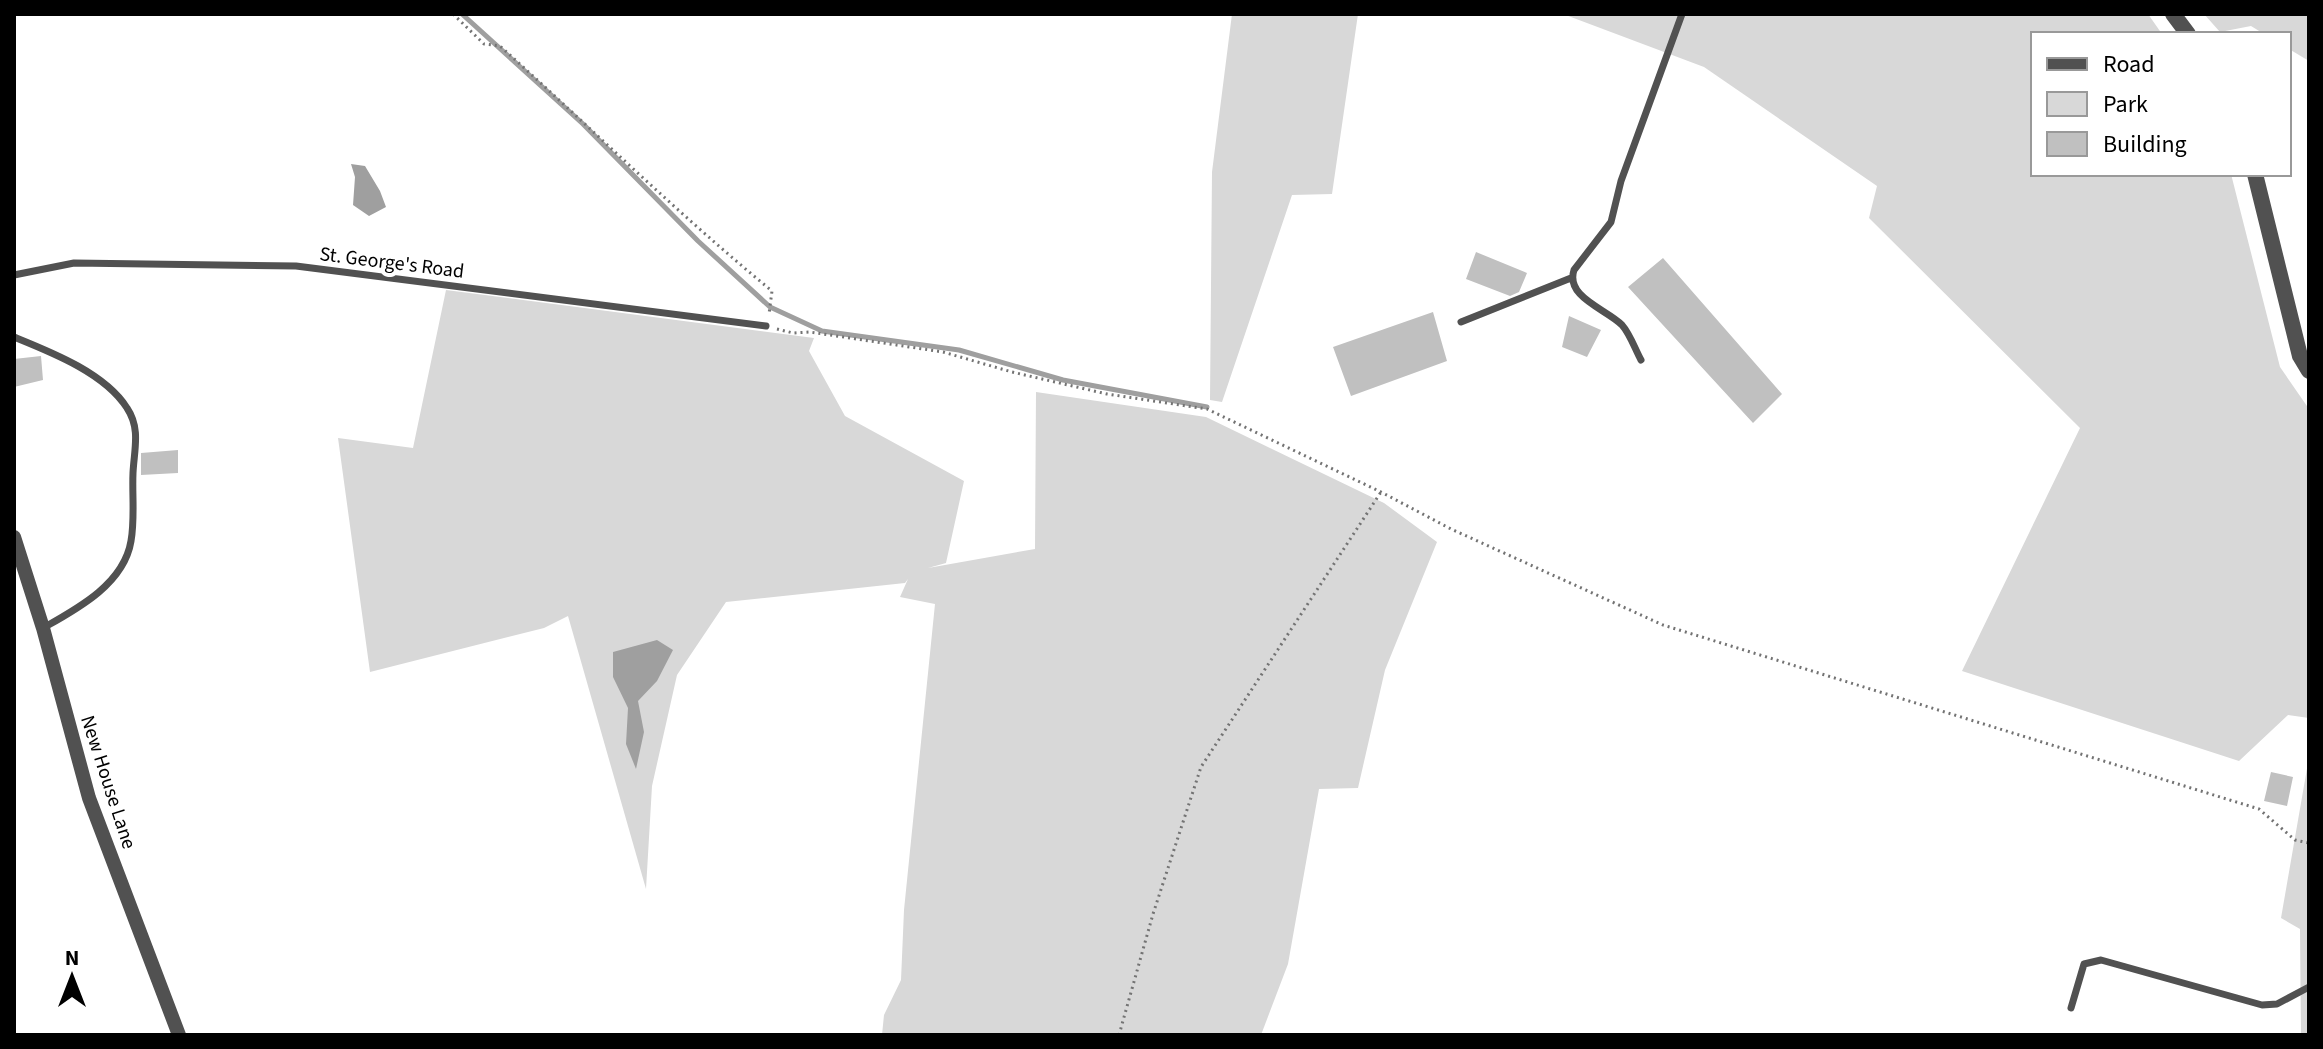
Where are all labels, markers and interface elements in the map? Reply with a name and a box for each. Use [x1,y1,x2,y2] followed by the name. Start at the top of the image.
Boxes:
[2031,32,2291,176] legend
[2103,47,2155,82] text: Road
[2103,87,2148,122] text: Park
[2103,127,2187,162] text: Building
[318,240,466,286] street label: St. George's Road
[73,712,143,853] street label: New House Lane
[32,937,112,1017] north arrow
[65,942,79,974] text: N

